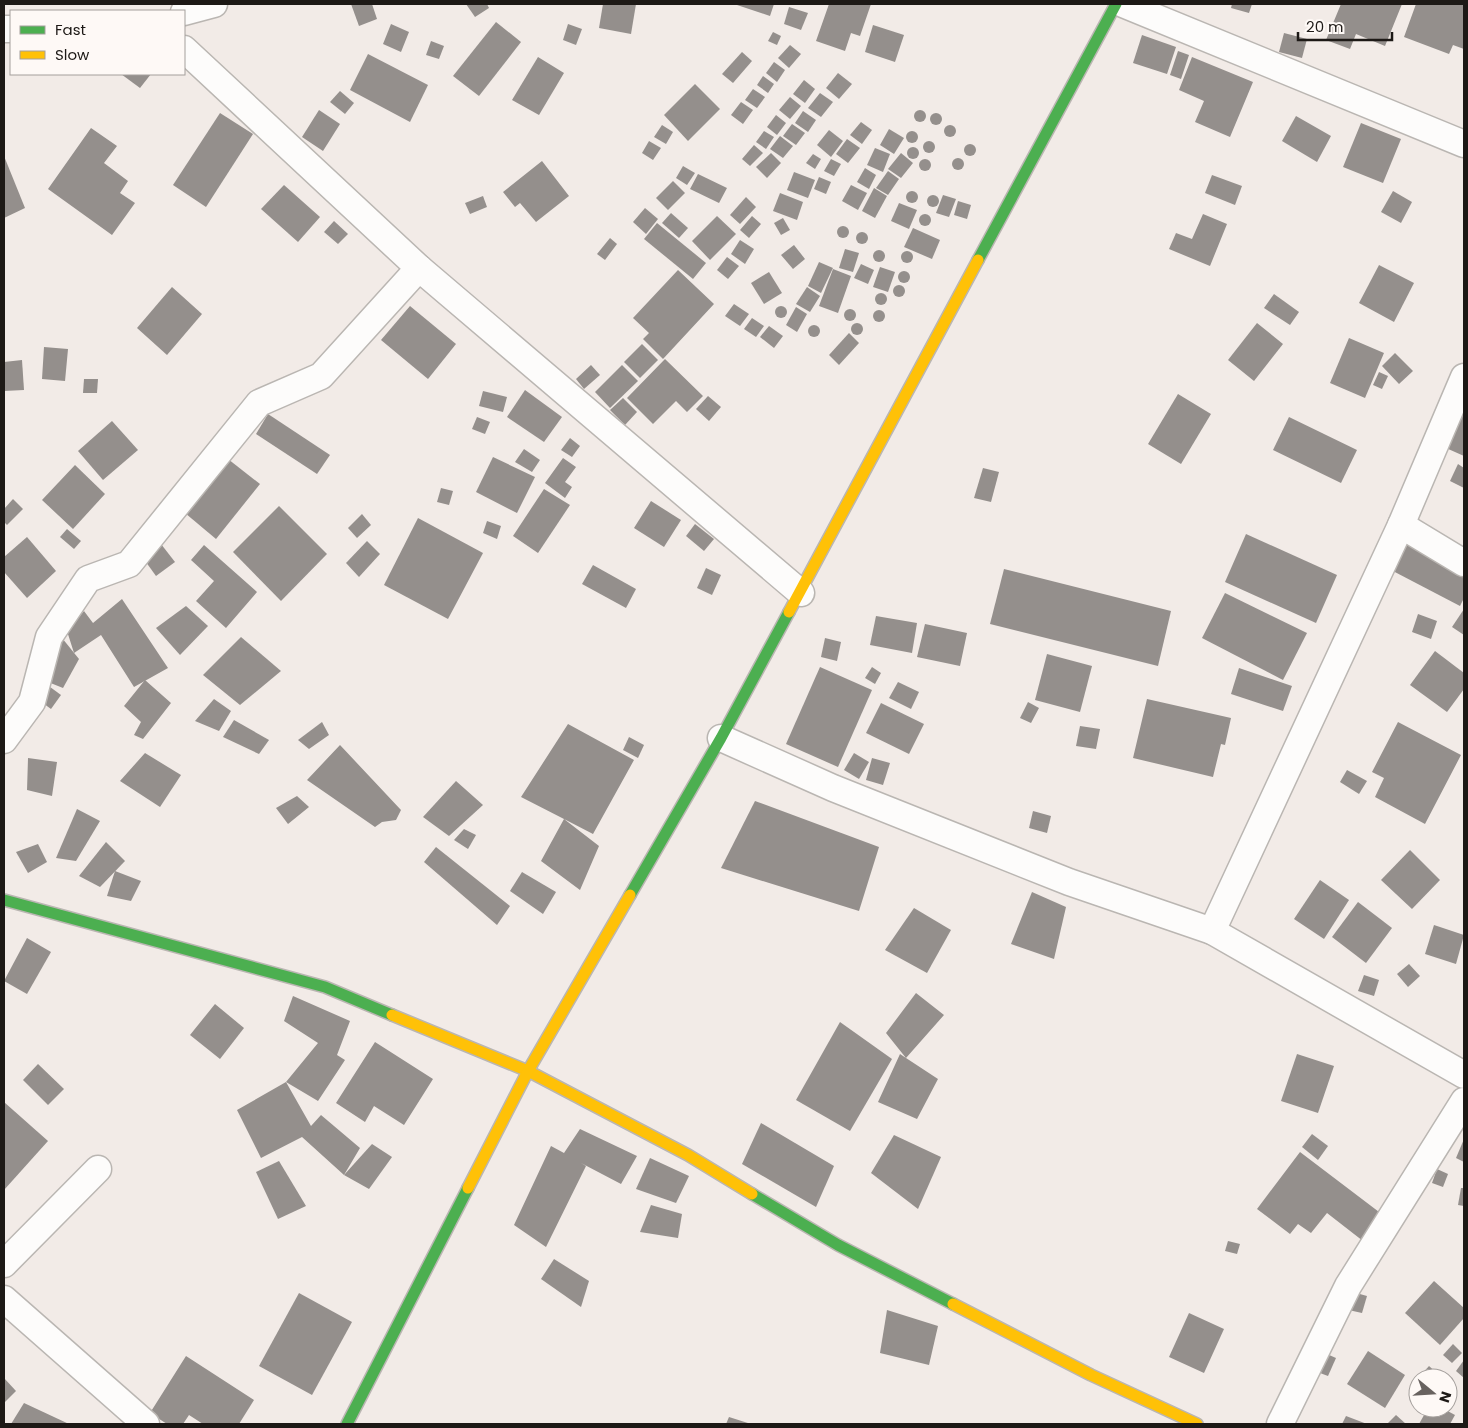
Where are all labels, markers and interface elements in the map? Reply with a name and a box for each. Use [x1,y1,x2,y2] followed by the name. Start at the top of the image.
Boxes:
[10,10,185,75] legend
[1298,10,1392,42] scale bar
[1306,16,1344,37] text: 20 m
[55,19,86,40] text: Fast
[55,44,90,65] text: Slow
[1408,1368,1458,1418] north arrow
[1434,1389,1457,1405] text: N

